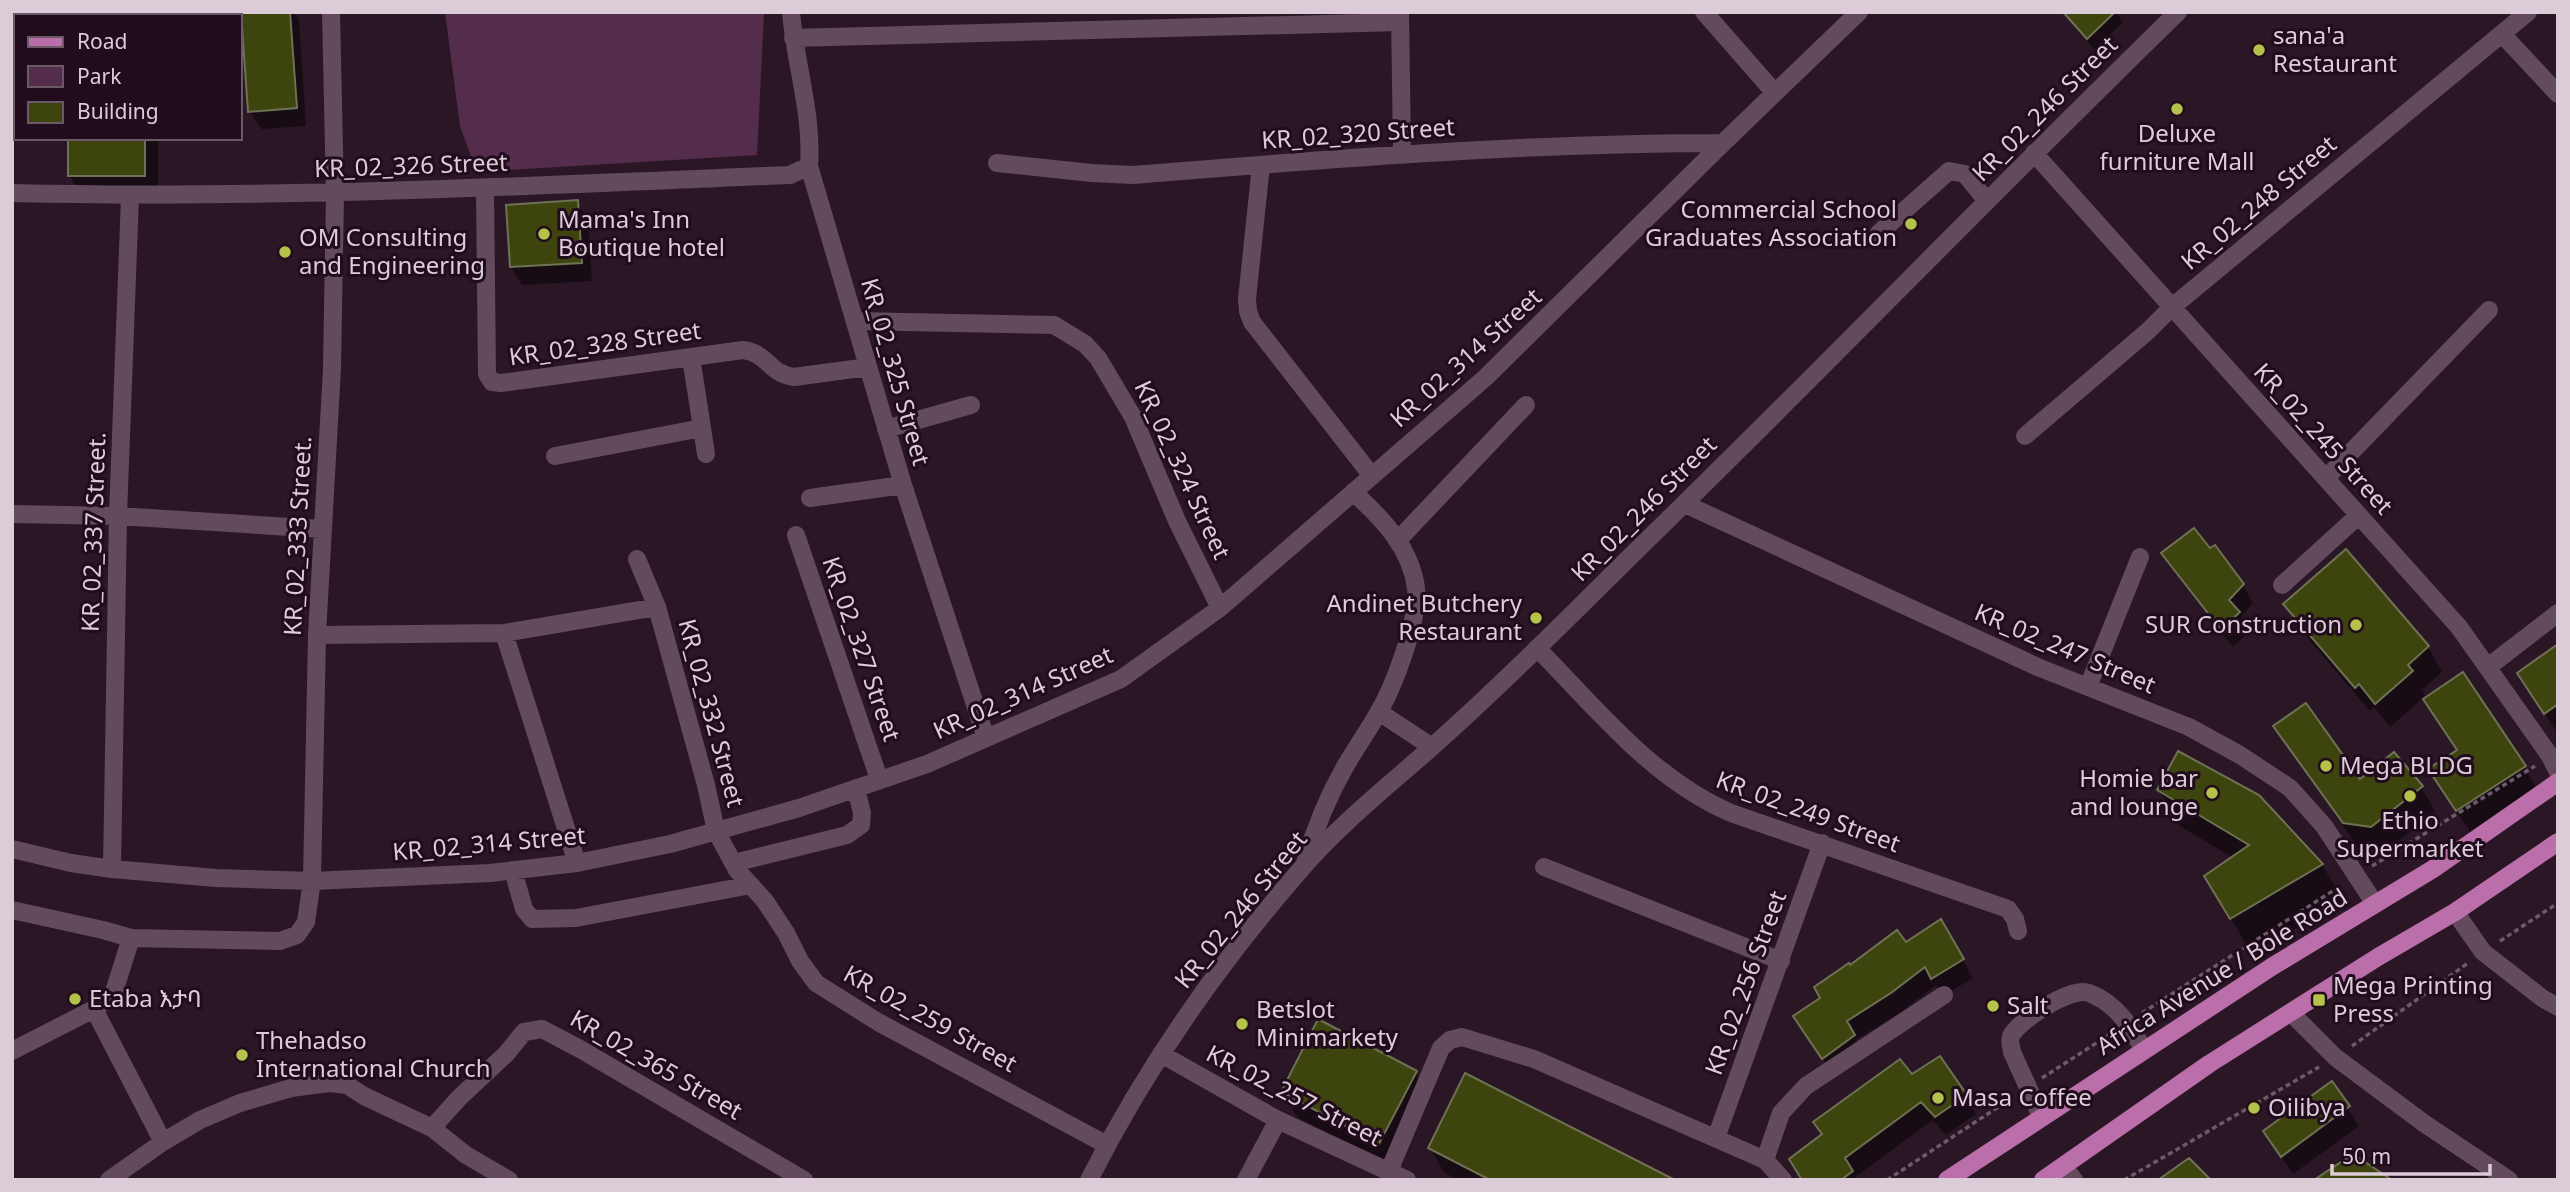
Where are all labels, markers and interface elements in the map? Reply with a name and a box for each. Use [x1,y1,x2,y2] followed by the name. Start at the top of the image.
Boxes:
[14,14,242,140] legend
[2273,18,2397,79] place label: sana'a Restaurant
[77,27,127,55] text: Road
[1964,28,2124,188] street label: KR_02_246 Street
[2251,42,2267,58] marker: sana'a Restaurant
[77,62,122,90] text: Park
[77,97,159,125] text: Building
[2169,101,2185,117] marker: Deluxe furniture Mall
[1260,109,1456,156] street label: KR_02_320 Street
[2100,116,2254,177] place label: Deluxe furniture Mall
[2173,127,2343,277] street label: KR_02_248 Street
[314,145,509,184] street label: KR_02_326 Street
[1645,192,1897,253] place label: Commercial School Graduates Association
[558,202,725,263] place label: Mama's Inn Boutique hotel
[1903,216,1919,232] marker: Commercial School Graduates Association
[299,220,485,281] place label: OM Consulting and Engineering
[536,226,552,242] marker: Mama's Inn Boutique hotel
[277,244,293,260] marker: OM Consulting and Engineering
[854,274,939,469] street label: KR_02_325 Street
[1382,280,1548,434] street label: KR_02_314 Street
[507,313,703,372] street label: KR_02_328 Street
[2247,355,2401,521] street label: KR_02_245 Street
[1128,375,1239,564] street label: KR_02_324 Street
[1563,428,1723,588] street label: KR_02_246 Street
[73,431,112,632] street label: KR_02_337 Street.
[275,435,318,637] street label: KR_02_333 Street.
[815,552,910,746] street label: KR_02_327 Street
[1326,586,1523,647] place label: Andinet Butchery Restaurant
[1970,595,2161,701] street label: KR_02_247 Street
[2145,607,2342,640] place label: SUR Construction
[1528,610,1544,626] marker: Andinet Butchery Restaurant
[671,615,754,811] street label: KR_02_332 Street
[2348,617,2364,633] marker: SUR Construction
[927,637,1118,746] street label: KR_02_314 Street
[2340,748,2473,781] place label: Mega BLDG
[2318,758,2334,774] marker: Mega BLDG
[2070,761,2198,822] place label: Homie bar and lounge
[1712,762,1905,859] street label: KR_02_249 Street
[2204,785,2220,801] marker: Homie bar and lounge
[2402,788,2418,804] marker: Ethio Supermarket
[2336,803,2484,864] place label: Ethio Supermarket
[391,818,587,867] street label: KR_02_314 Street
[1166,823,1314,995] street label: KR_02_246 Street
[2089,880,2353,1062] street label: Africa Avenue / Bole Road
[1696,886,1793,1079] street label: KR_02_256 Street
[838,956,1024,1079] street label: KR_02_259 Street
[2333,968,2493,1029] place label: Mega Printing Press
[89,981,202,1014] place label: Etaba እታባ
[2007,988,2049,1021] place label: Salt
[67,991,83,1007] marker: Etaba እታባ
[1256,992,1399,1053] place label: Betslot Minimarkety
[2311,992,2327,1008] marker: Mega Printing Press
[1985,998,2001,1014] marker: Salt
[565,1001,749,1127] street label: KR_02_365 Street
[1234,1016,1250,1032] marker: Betslot Minimarkety
[256,1023,491,1084] place label: Thehadso International Church
[1201,1036,1389,1153] street label: KR_02_257 Street
[234,1047,250,1063] marker: Thehadso International Church
[1952,1080,2092,1113] place label: Masa Coffee
[1930,1090,1946,1106] marker: Masa Coffee
[2268,1090,2346,1123] place label: Oilibya
[2246,1100,2262,1116] marker: Oilibya
[2332,1132,2490,1176] scale bar
[2342,1142,2391,1170] text: 50 m

